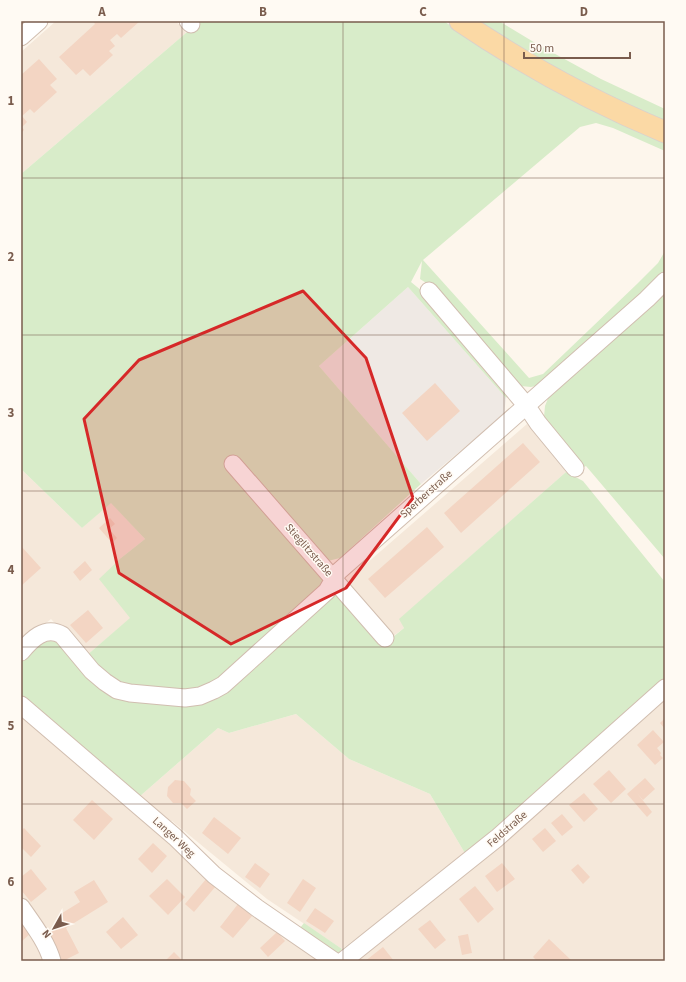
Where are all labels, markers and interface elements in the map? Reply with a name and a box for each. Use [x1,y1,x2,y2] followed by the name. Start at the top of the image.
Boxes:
[97,3,106,21] text: A
[259,3,267,21] text: B
[419,3,427,21] text: C
[580,3,588,21] text: D
[524,34,630,60] scale bar
[530,40,554,57] text: 50 m
[8,92,15,110] text: 1
[8,248,15,266] text: 2
[8,404,15,422] text: 3
[397,466,456,522] street label: Sperberstraße
[282,520,337,580] street label: Stieglitzstraße
[8,561,15,579] text: 4
[8,717,15,735] text: 5
[484,807,531,851] street label: Feldstraße
[149,813,199,861] street label: Langer Weg
[8,873,15,891] text: 6
[34,908,74,948] north arrow
[38,926,55,942] text: N

